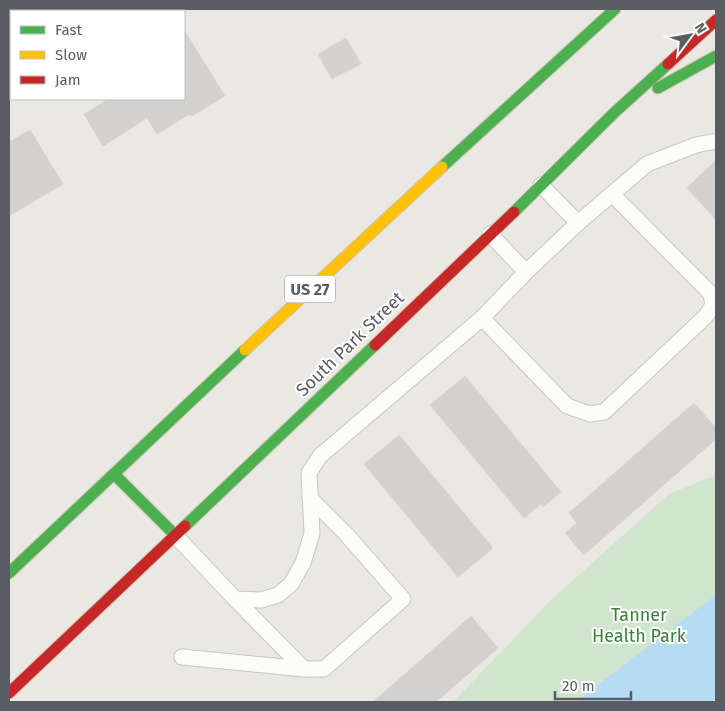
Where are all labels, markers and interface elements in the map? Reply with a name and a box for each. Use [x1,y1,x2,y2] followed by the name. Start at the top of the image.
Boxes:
[10,10,185,100] legend
[665,10,715,60] north arrow
[691,20,710,37] text: N
[55,21,82,39] text: Fast
[55,46,87,64] text: Slow
[55,71,81,89] text: Jam
[285,276,335,302] road number: US 27
[291,287,409,401] street label: South Park Street
[592,604,687,647] park label: Tanner Health Park
[555,668,631,700] scale bar
[562,677,595,695] text: 20 m

